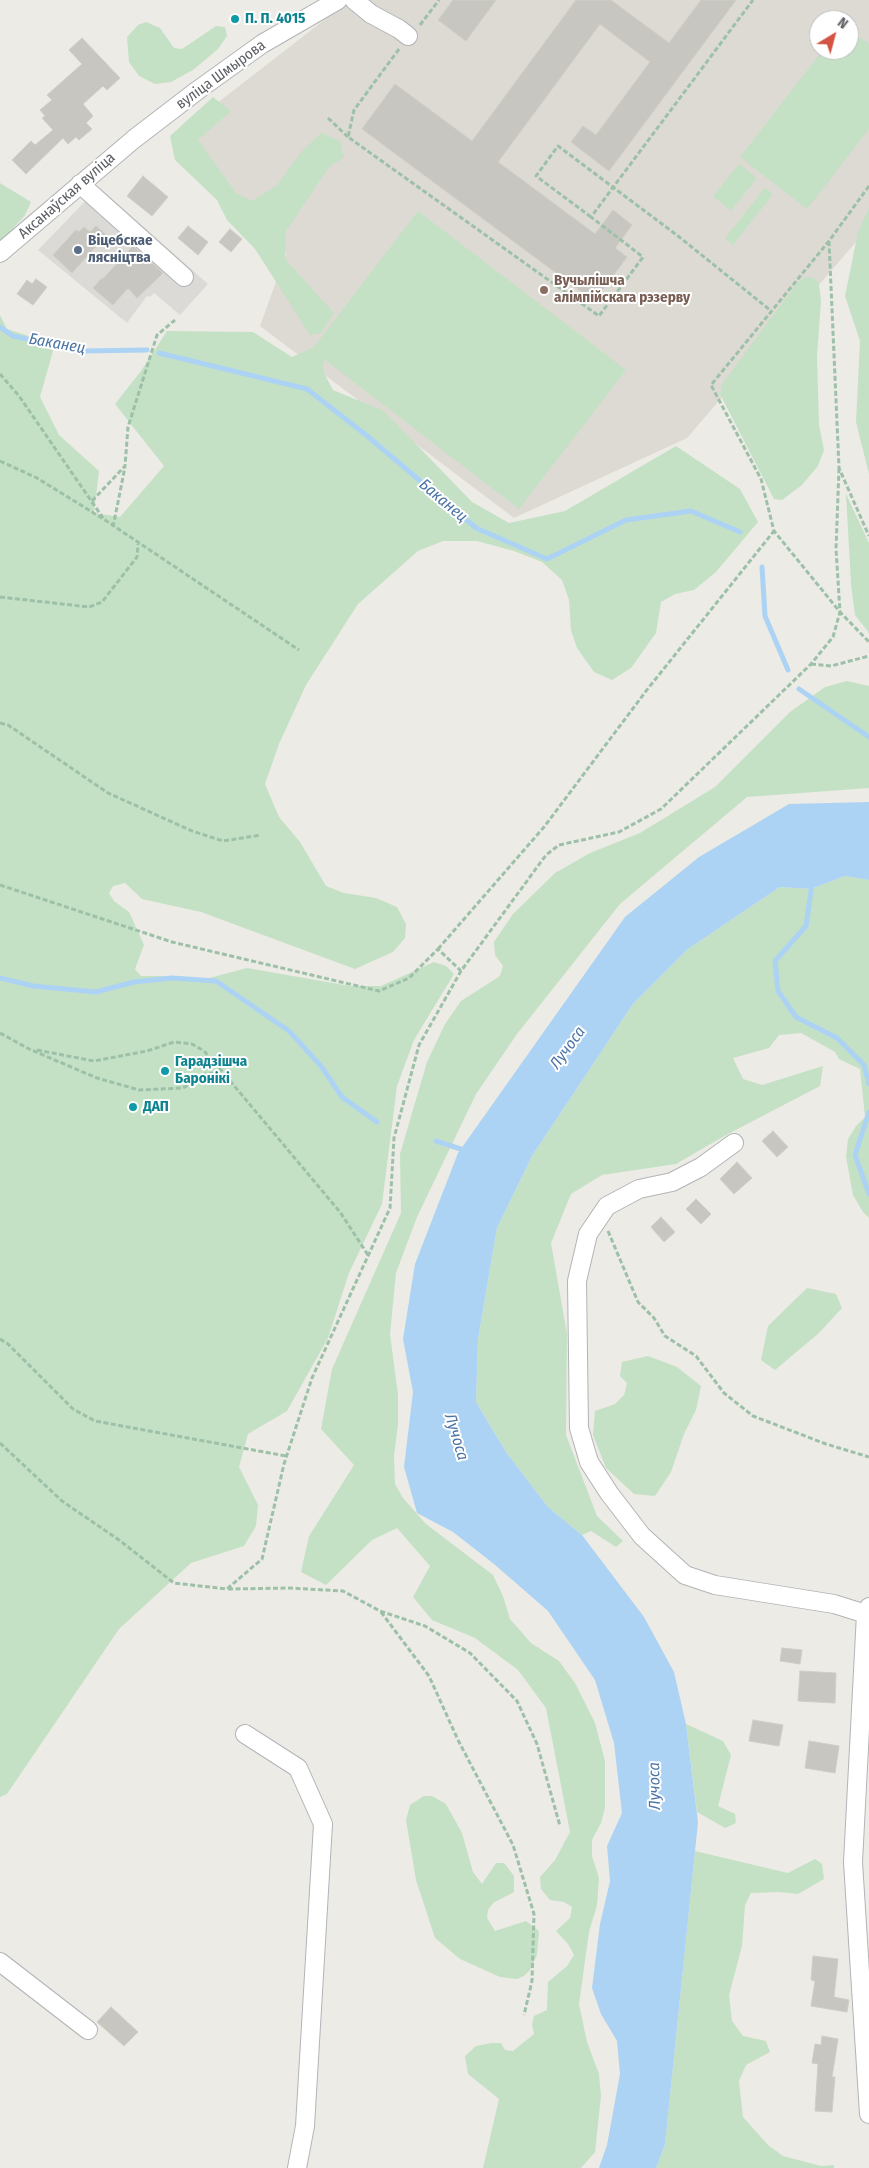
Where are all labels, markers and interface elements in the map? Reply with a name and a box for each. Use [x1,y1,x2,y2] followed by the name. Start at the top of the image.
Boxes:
[245,10,305,28] place label: П. П. 4015
[809,10,859,60] north arrow
[229,13,241,25] marker: П. П. 4015
[834,14,851,33] text: N
[173,36,269,114] street label: вуліца Шмырова
[15,149,119,243] street label: Аксанаўская вуліца
[88,232,153,267] place label: Віцебскае лясніцтва
[72,244,84,256] marker: Віцебскае лясніцтва
[554,272,690,307] place label: Вучылішча алімпійскага рэзерву
[538,284,550,296] marker: Вучылішча алімпійскага рэзерву
[27,330,87,358] water label: Баканец
[415,475,471,527] water label: Баканец
[546,1023,590,1073] water label: Лучоса
[175,1053,247,1088] place label: Гарадзішча Баронікі
[159,1065,171,1077] marker: Гарадзішча Баронікі
[143,1098,169,1116] place label: ДАП
[127,1101,139,1113] marker: ДАП
[440,1411,472,1463] water label: Лучоса
[645,1762,665,1810] water label: Лучоса

